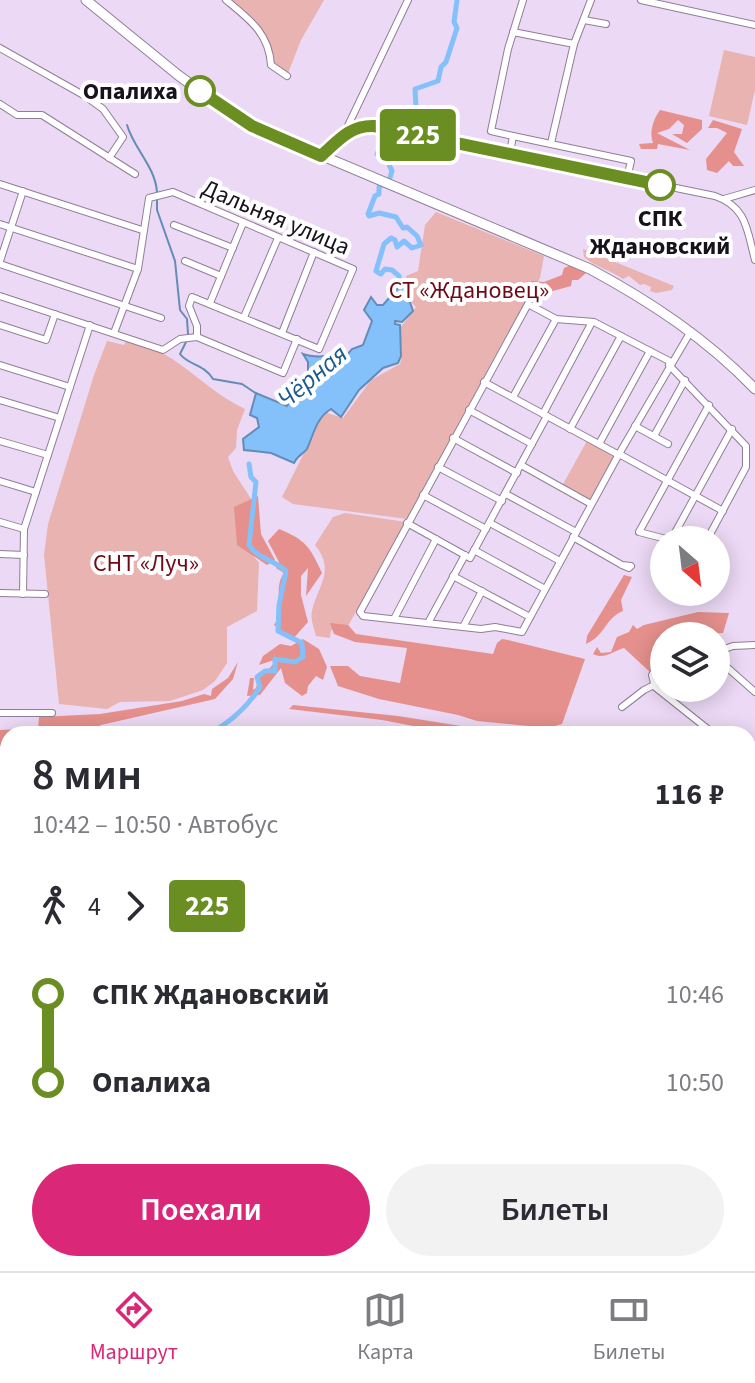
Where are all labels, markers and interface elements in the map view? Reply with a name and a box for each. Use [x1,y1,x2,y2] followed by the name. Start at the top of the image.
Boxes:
[83,74,178,109] place label: Опалиха
[185,76,215,106] marker: Опалиха
[372,109,464,161] line badge: 225
[396,115,440,155] text: 225
[196,170,355,264] street label: Дальняя улица
[645,170,675,200] marker: СПК Ждановский
[590,201,730,264] place label: СПК Ждановский
[389,273,549,308] park label: СТ «Ждановец»
[269,336,355,417] water label: Чёрная
[650,526,730,606] north arrow
[650,526,730,702] map controls
[93,546,199,581] park label: СНТ «Луч»
[650,622,730,702] button: layers
[32,744,142,807] text: 8 мин
[655,773,724,816] text: 116 ₽
[32,806,278,843] text: 10:42 – 10:50 · Автобус
[32,884,76,928] icon: walk
[113,884,157,928] icon: forward
[185,886,229,926] text: 225
[88,888,101,925] text: 4
[92,973,330,1016] text: СПК Ждановский
[666,976,724,1013] text: 10:46
[92,1061,211,1104] text: Опалиха
[666,1064,724,1101] text: 10:50
[32,1164,370,1256] button: Поехали
[386,1164,724,1256] button: Билеты
[90,1288,178,1368] tab: Маршрут
[357,1288,414,1368] tab: Карта
[593,1288,665,1368] tab: Билеты

